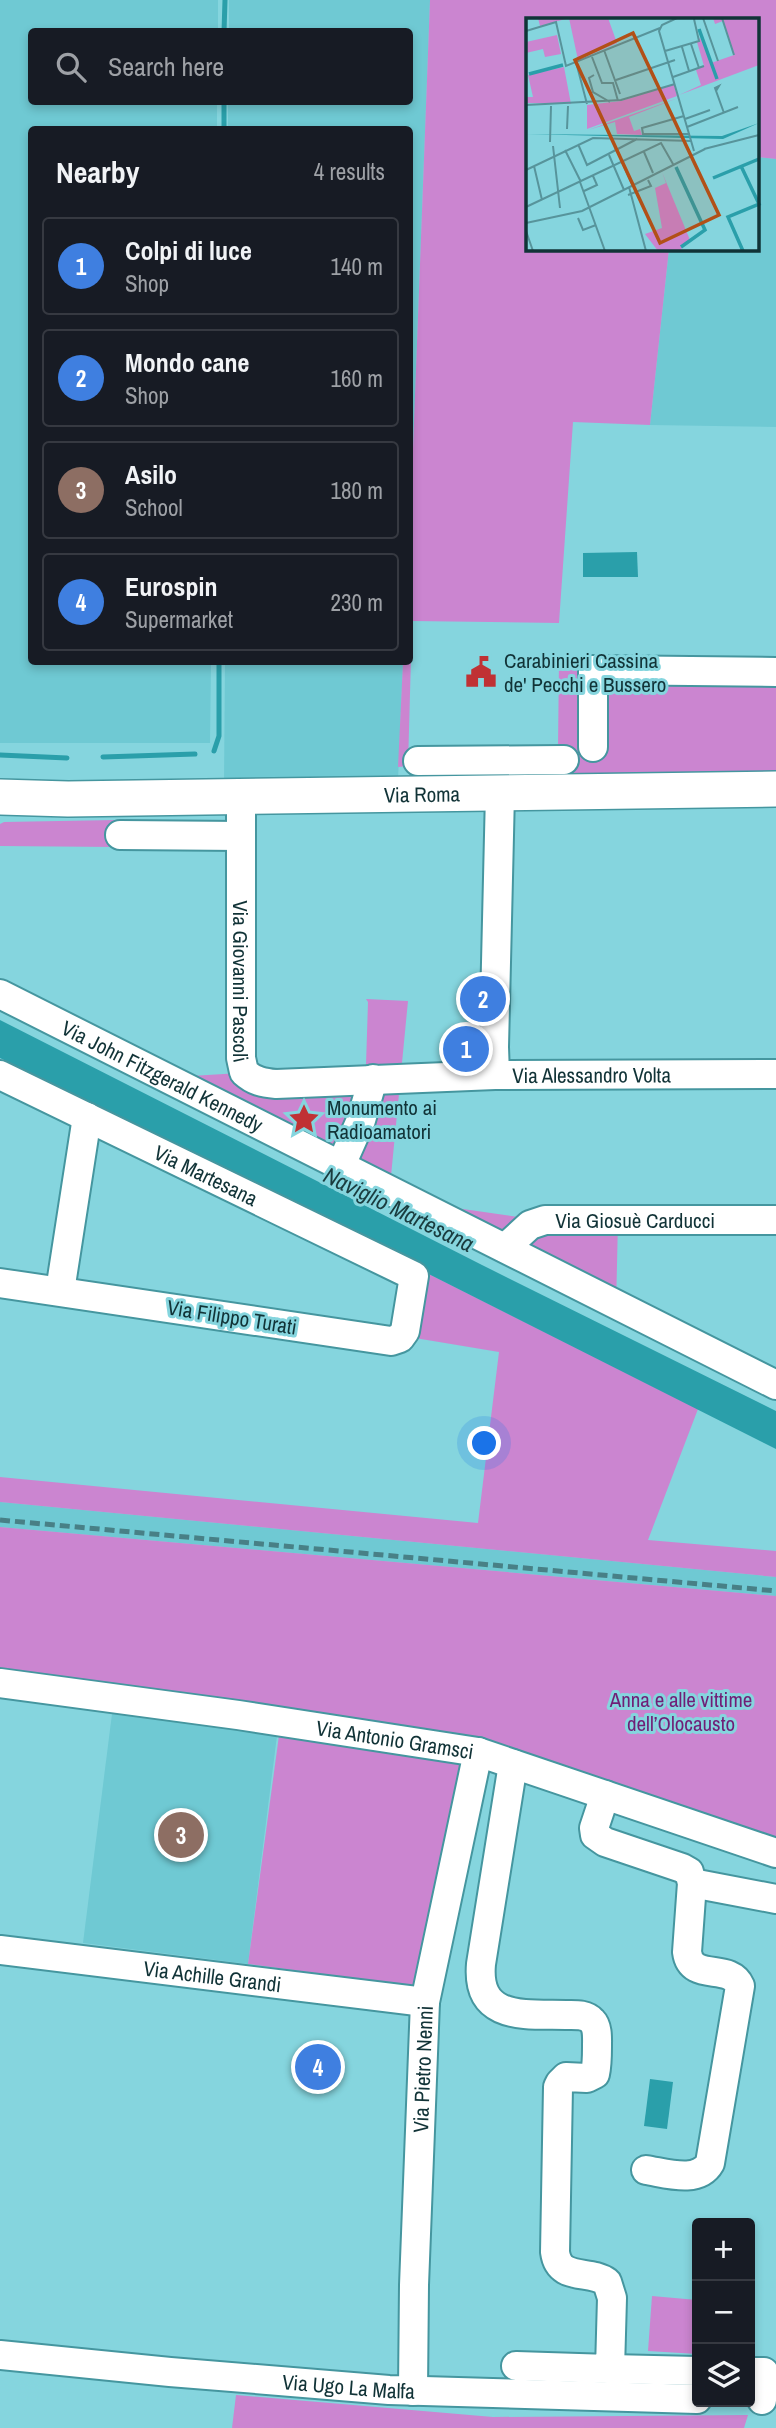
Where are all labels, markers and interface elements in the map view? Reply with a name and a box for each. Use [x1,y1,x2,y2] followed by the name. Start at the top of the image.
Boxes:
[526,18,758,250] inset map
[28,28,413,105] search box
[52,48,90,86] icon: search
[108,49,224,84] text: Search here
[56,152,139,192] text: Nearby
[314,156,385,187] text: 4 results
[125,233,252,268] text: Colpi di luce
[76,251,86,282] text: 1
[331,251,383,282] text: 140 m
[125,268,169,299] text: Shop
[125,345,249,380] text: Mondo cane
[76,363,86,394] text: 2
[331,363,383,394] text: 160 m
[125,380,169,411] text: Shop
[125,457,177,492] text: Asilo
[76,475,86,506] text: 3
[331,475,383,506] text: 180 m
[125,492,183,523] text: School
[125,569,217,604] text: Eurospin
[76,587,86,618] text: 4
[331,587,383,618] text: 230 m
[125,604,233,635] text: Supermarket
[504,646,666,699] place label: Carabinieri Cassina de' Pecchi e Bussero
[464,655,498,689] public building icon: Carabinieri Cassina de' Pecchi e Bussero
[384,779,461,809] street label: Via Roma
[227,900,256,1065] street label: Via Giovanni Pascoli
[460,973,506,1025] pin: 2
[57,1013,269,1139] street label: Via John Fitzgerald Kennedy
[443,1023,489,1075] pin: 1
[512,1060,671,1089] street label: Via Alessandro Volta
[327,1093,437,1146] place label: Monumento ai Radioamatori
[287,1102,321,1136] place icon: Monumento ai Radioamatori
[149,1138,263,1213] street label: Via Martesana
[319,1159,479,1259] water label: Naviglio Martesana
[555,1206,715,1235] street label: Via Giosuè Carducci
[165,1292,299,1342] street label: Via Filippo Turati
[467,1426,501,1460] your location
[609,1685,752,1738] park label: Anna e alle vittime dell’Olocausto
[314,1713,476,1766] street label: Via Antonio Gramsci
[158,1809,204,1861] pin: 3
[142,1953,283,1999] street label: Via Achille Grandi
[405,2005,439,2133] street label: Via Pietro Nenni
[295,2041,341,2093] pin: 4
[692,2218,755,2407] map controls
[692,2218,755,2281] button: +
[692,2281,755,2344] button: −
[692,2344,755,2407] button: layers
[281,2367,416,2405] street label: Via Ugo La Malfa

